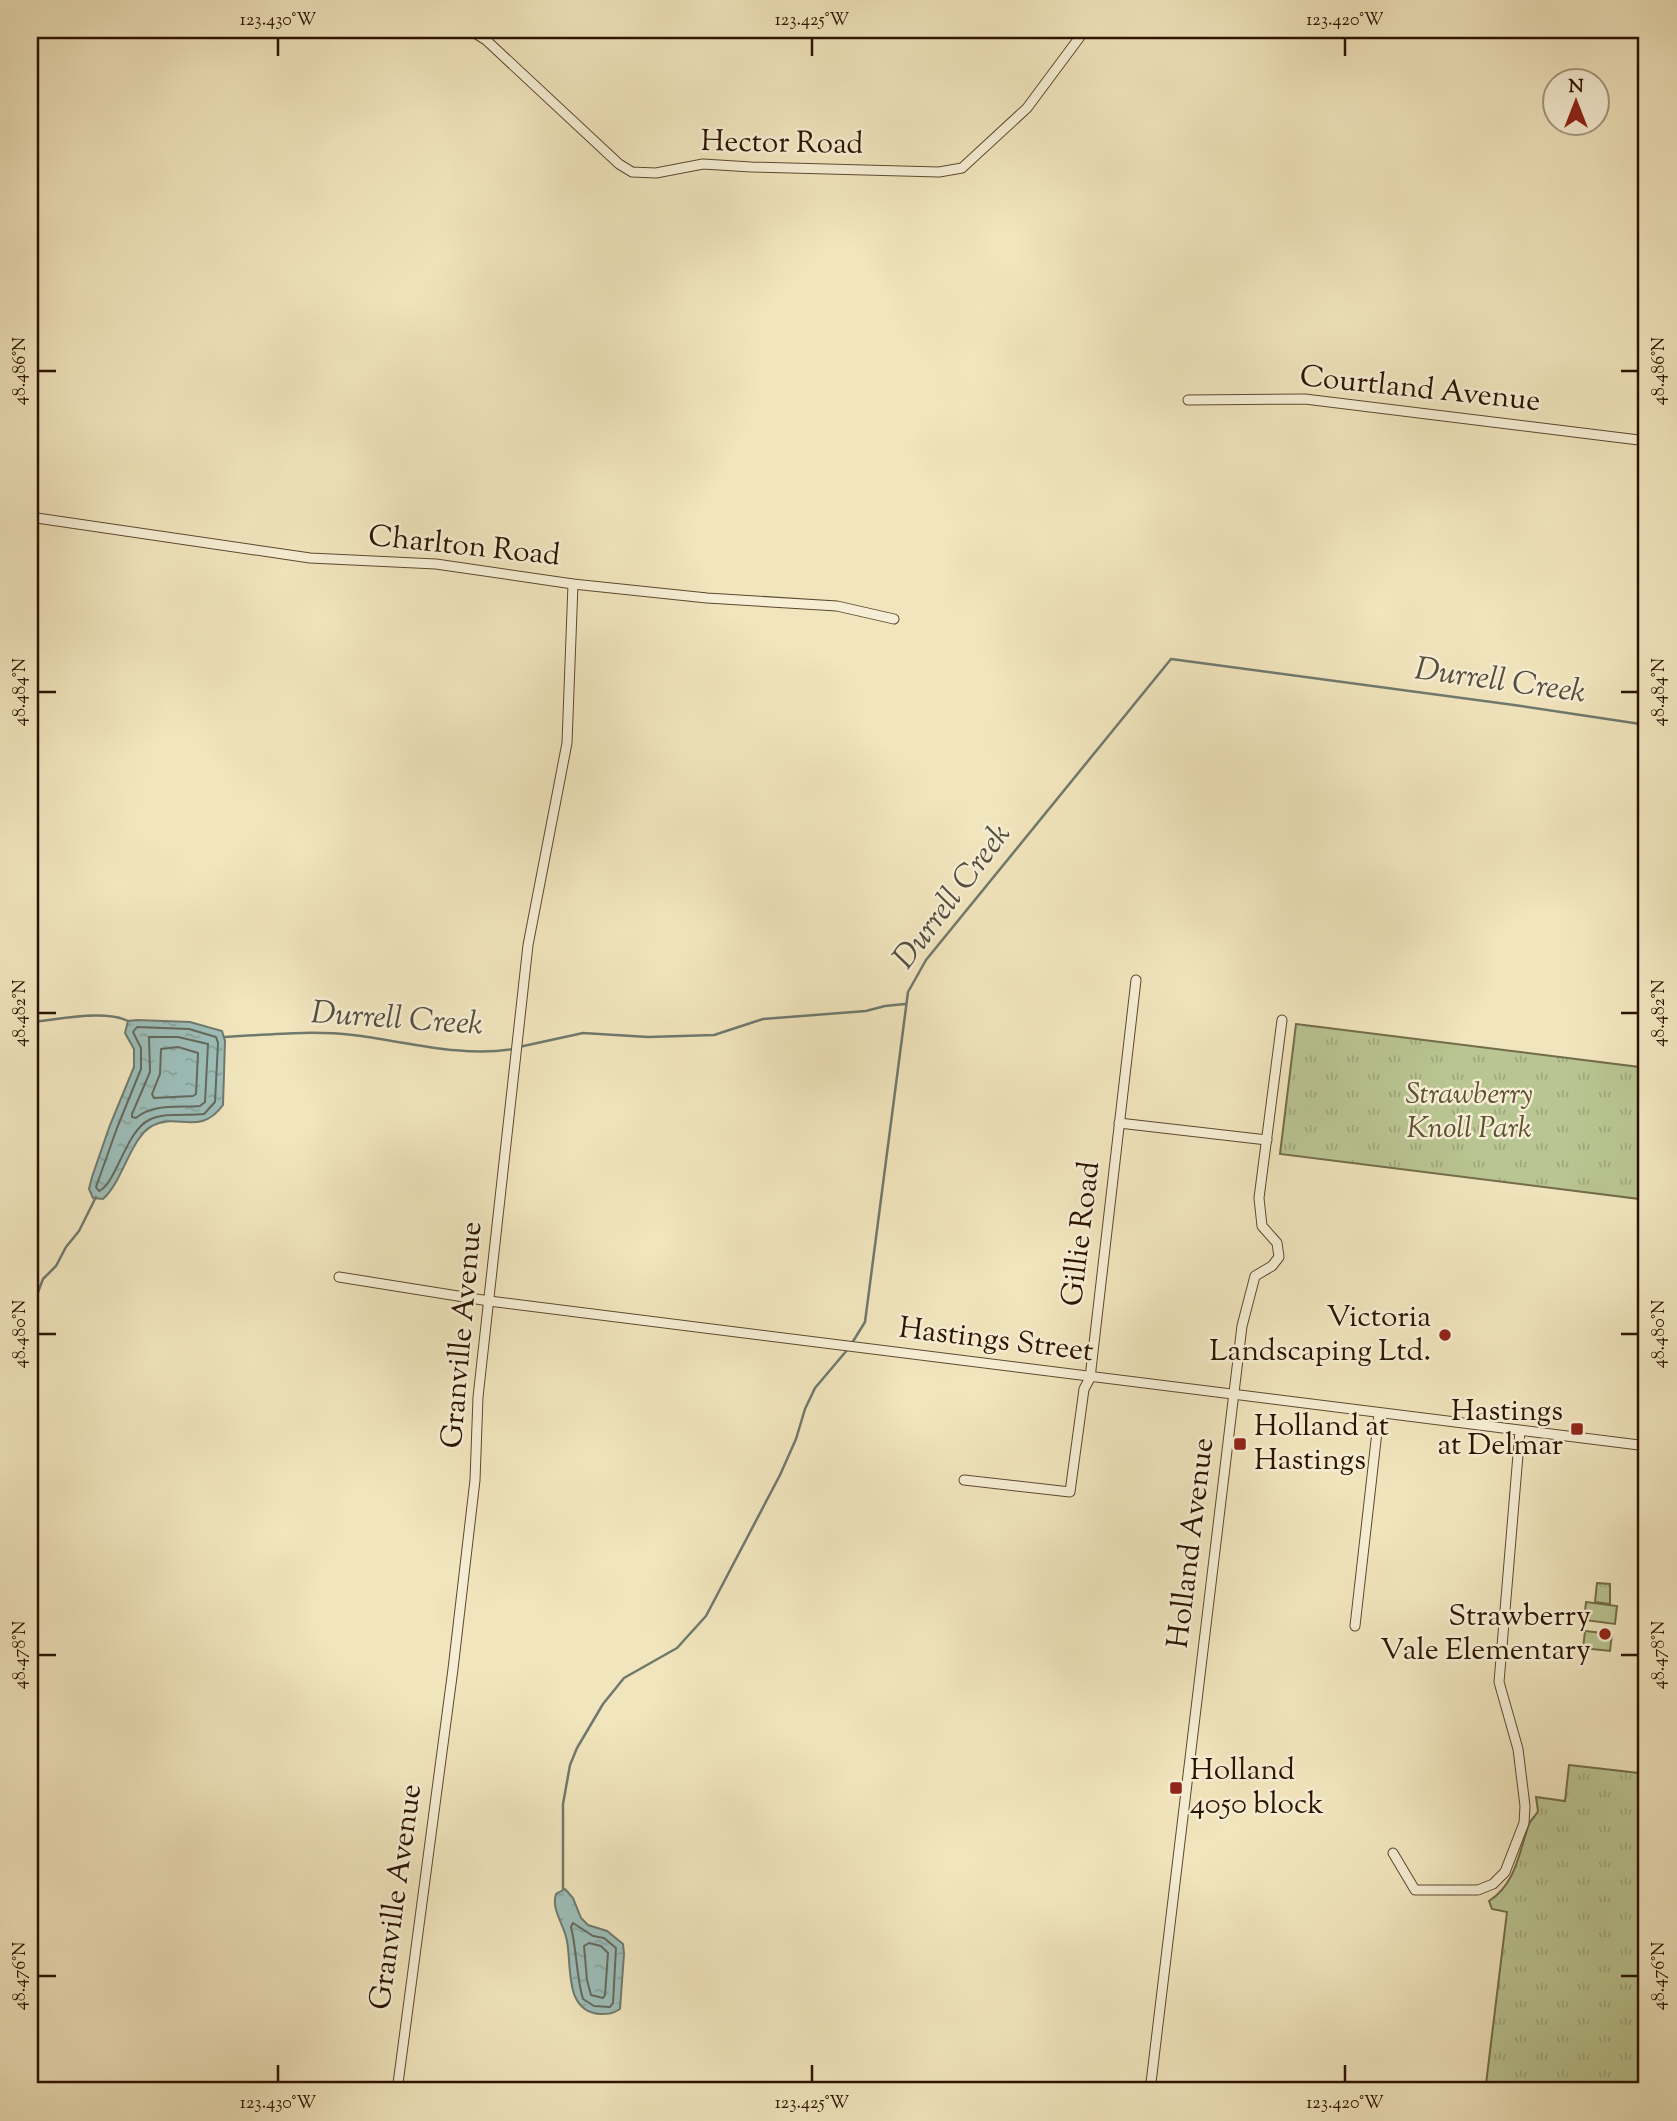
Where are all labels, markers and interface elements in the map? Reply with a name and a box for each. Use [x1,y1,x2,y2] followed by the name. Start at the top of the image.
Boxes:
[240,8,316,34] text: 123.430°W
[775,8,849,34] text: 123.425°W
[1306,8,1384,34] text: 123.420°W
[1540,66,1610,136] north arrow
[1568,74,1584,101] text: N
[700,121,864,167] street label: Hector Road
[8,337,34,405] text: 48.486°N
[1647,337,1673,405] text: 48.486°N
[1298,356,1542,424] street label: Courtland Avenue
[366,516,562,578] street label: Charlton Road
[1412,647,1588,717] water label: Durrell Creek
[8,658,34,726] text: 48.484°N
[1647,658,1673,726] text: 48.484°N
[883,814,1023,980] water label: Durrell Creek
[8,979,34,1047] text: 48.482°N
[1647,979,1673,1047] text: 48.482°N
[310,991,484,1049] water label: Durrell Creek
[1405,1074,1533,1151] park label: Strawberry Knoll Park
[1052,1159,1112,1309] street label: Gillie Road
[432,1220,494,1450] street label: Granville Avenue
[1209,1297,1431,1374] place label: Victoria Landscaping Ltd.
[8,1300,34,1368] text: 48.480°N
[1647,1300,1673,1368] text: 48.480°N
[896,1308,1096,1374] street label: Hastings Street
[1437,1327,1453,1343] marker: Victoria Landscaping Ltd.
[1437,1391,1563,1468] place label: Hastings at Delmar
[1254,1406,1389,1483] place label: Holland at Hastings
[1569,1421,1585,1437] marker: Hastings at Delmar
[1158,1435,1226,1651] street label: Holland Avenue
[1232,1436,1248,1452] marker: Holland at Hastings
[1380,1596,1591,1673] place label: Strawberry Vale Elementary
[8,1621,34,1689] text: 48.478°N
[1647,1621,1673,1689] text: 48.478°N
[1597,1626,1613,1642] marker: Strawberry Vale Elementary
[1190,1750,1324,1827] place label: Holland 4050 block
[1168,1780,1184,1796] marker: Holland 4050 block
[360,1781,434,2013] street label: Granville Avenue
[8,1942,34,2010] text: 48.476°N
[1647,1942,1673,2010] text: 48.476°N
[240,2091,316,2117] text: 123.430°W
[775,2091,849,2117] text: 123.425°W
[1306,2091,1384,2117] text: 123.420°W

